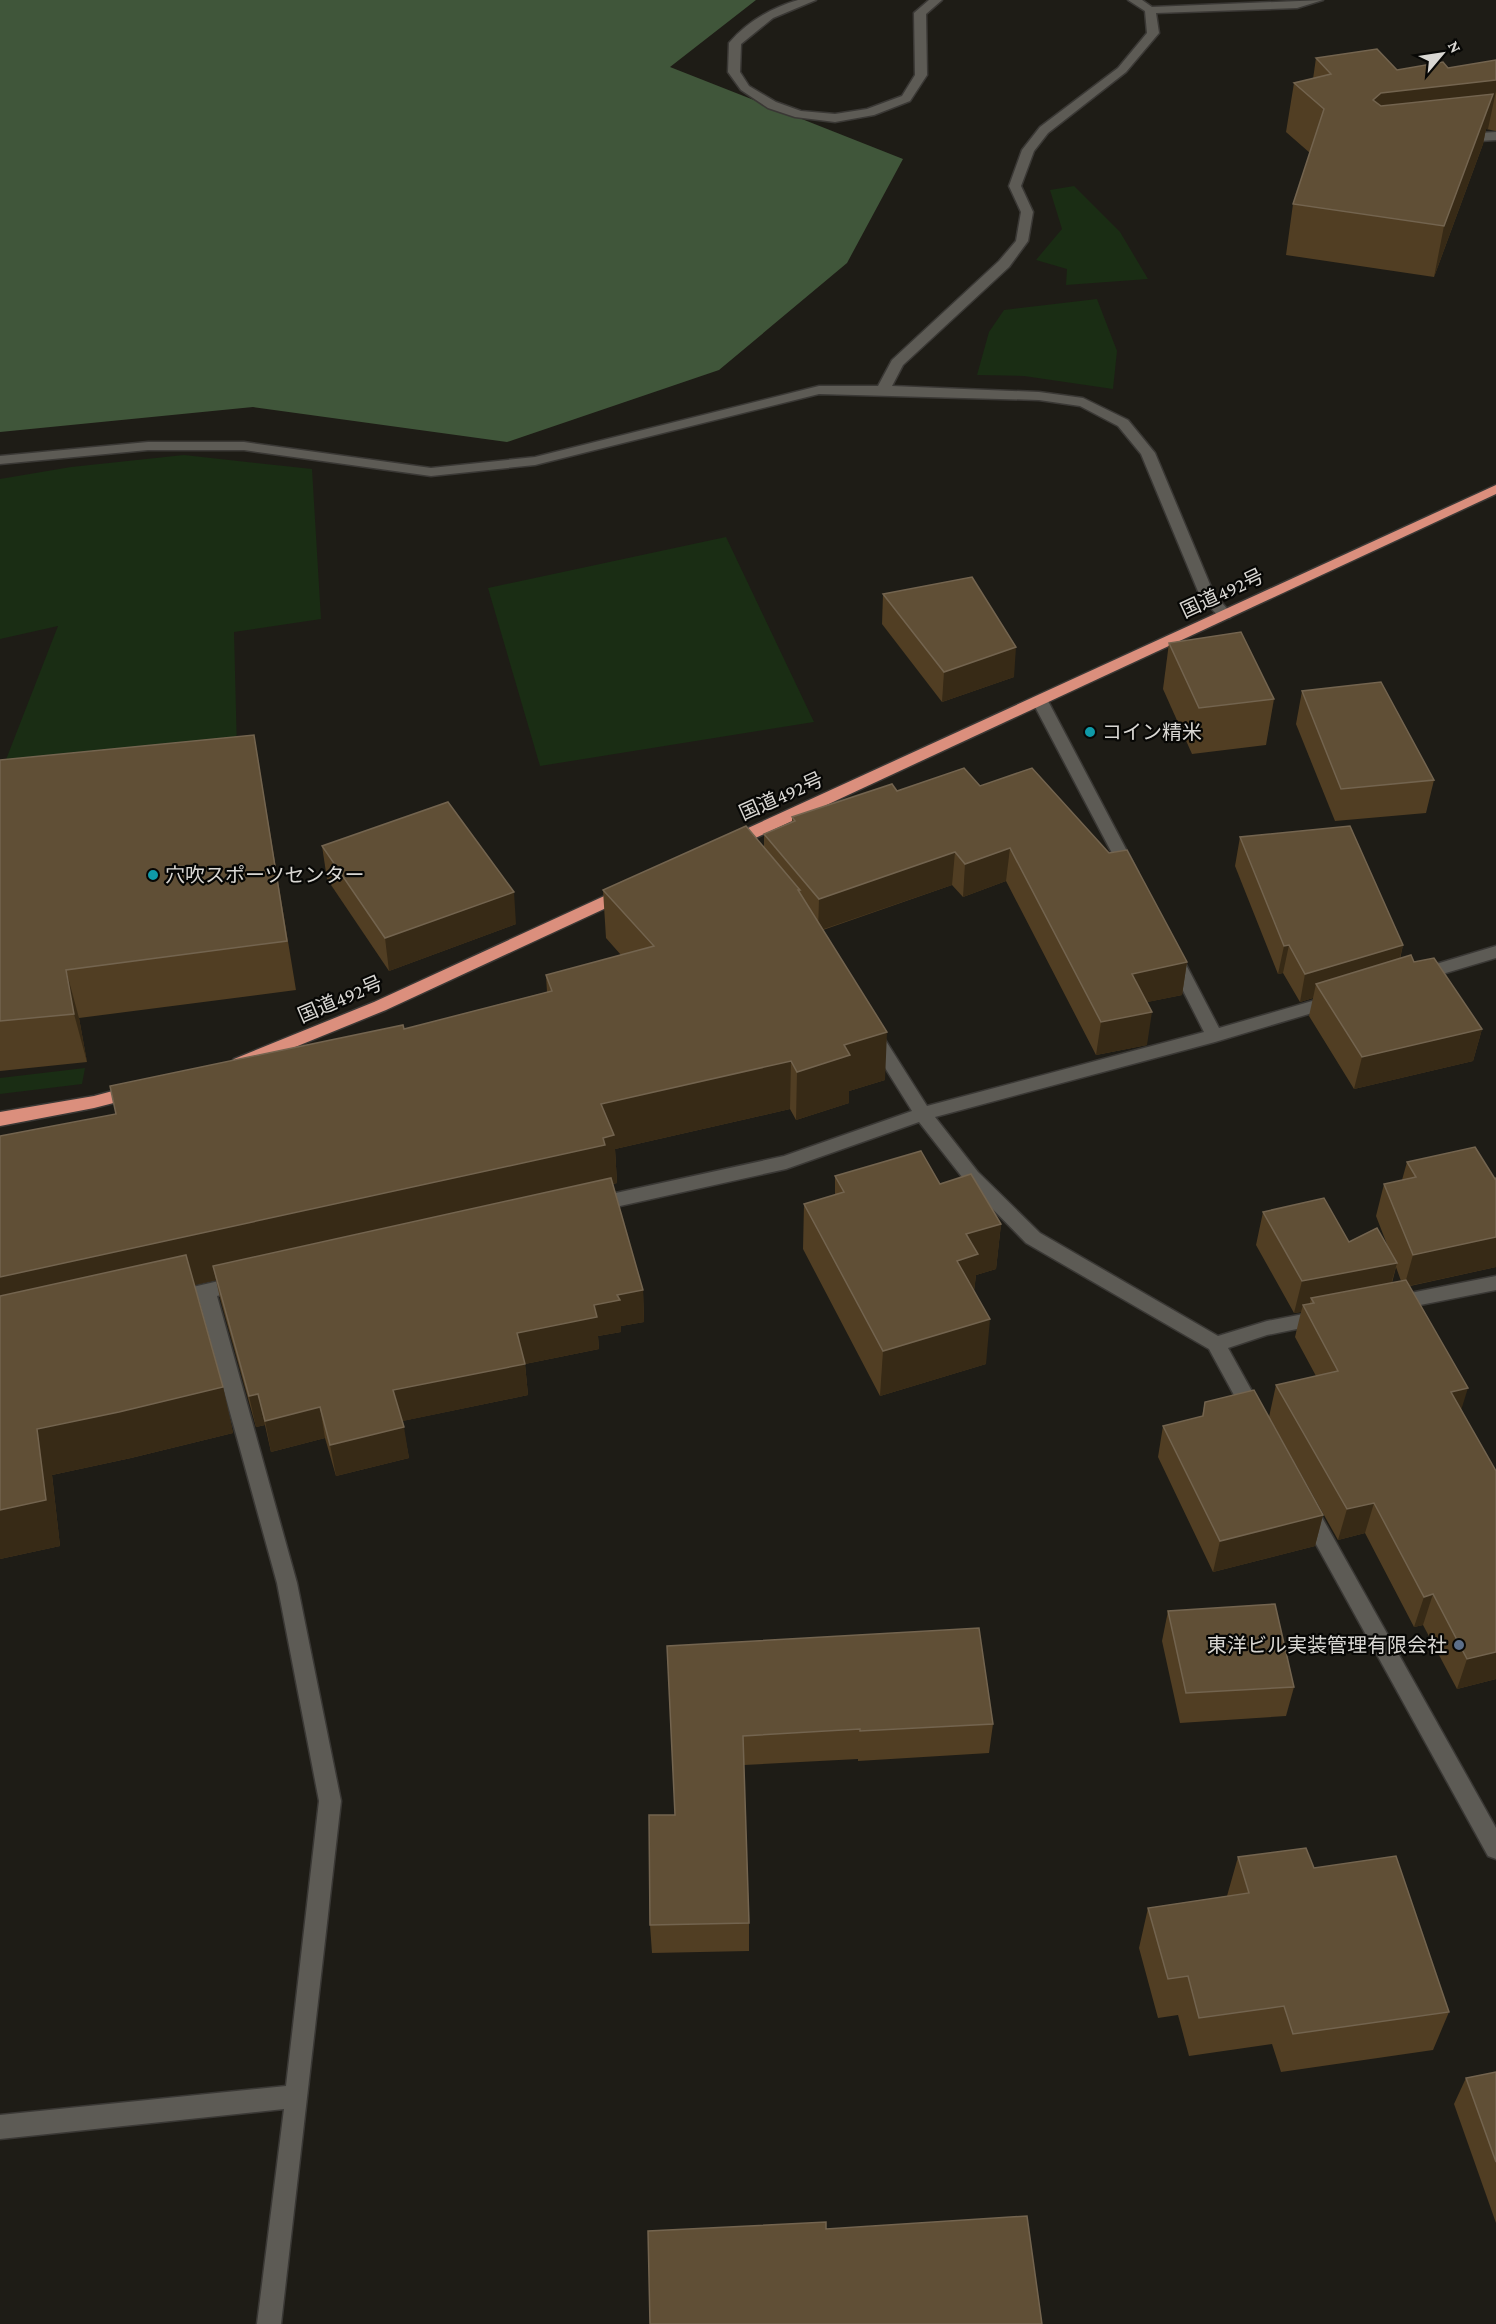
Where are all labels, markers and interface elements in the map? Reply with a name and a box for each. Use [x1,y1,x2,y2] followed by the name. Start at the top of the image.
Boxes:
[1412,24,1472,84] north arrow
[1445,38,1465,56] text: N
[1177,564,1267,622] street label: 国道492号
[1102,721,1202,743] place label: コイン精米
[1083,725,1097,739] marker: コイン精米
[736,768,826,824] street label: 国道492号
[165,864,365,886] place label: 穴吹スポーツセンター
[146,868,160,882] marker: 穴吹スポーツセンター
[295,971,385,1027] street label: 国道492号
[1207,1634,1447,1656] place label: 東洋ビル実装管理有限会社
[1452,1638,1466,1652] marker: 東洋ビル実装管理有限会社

